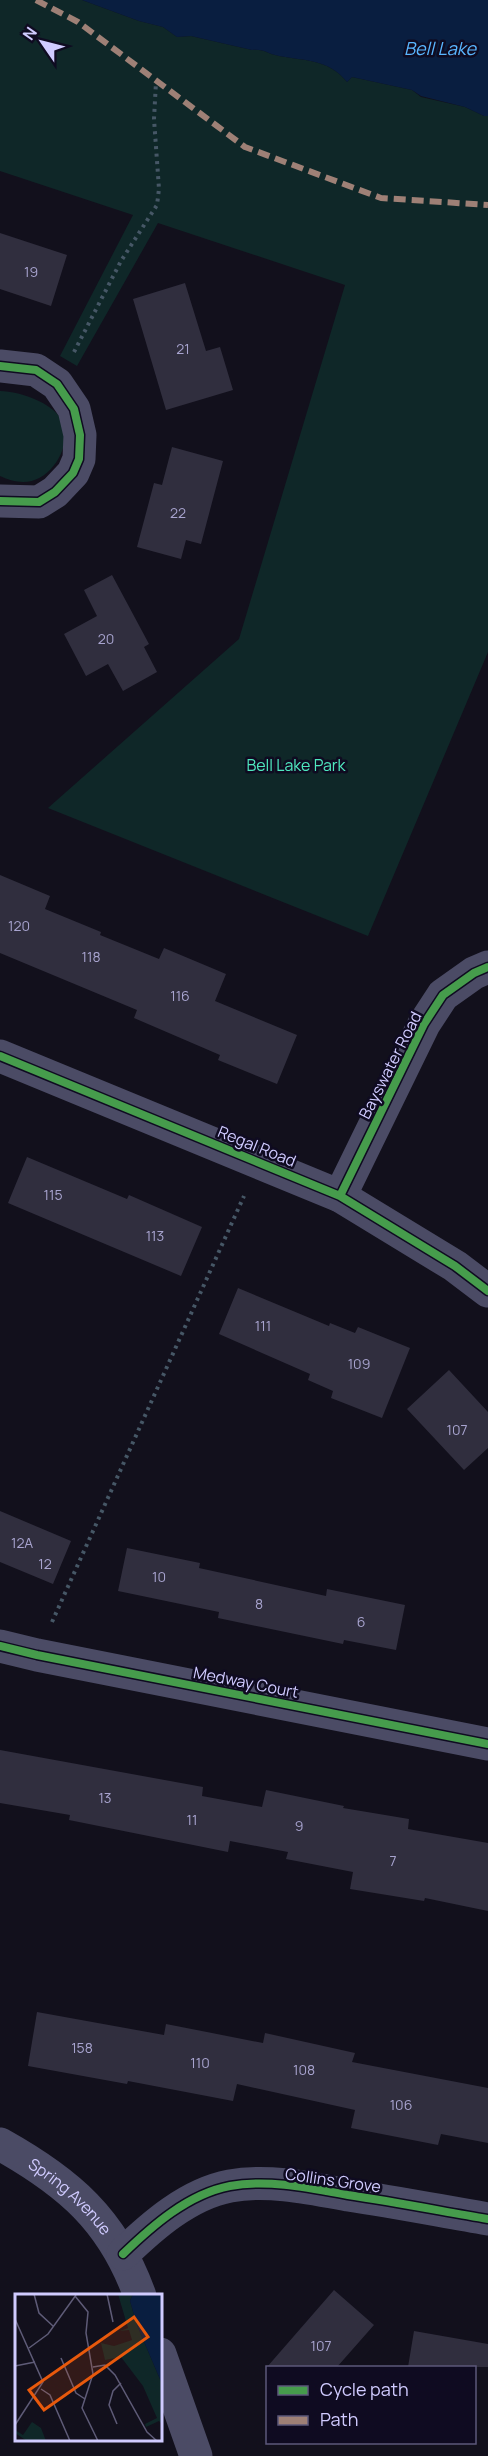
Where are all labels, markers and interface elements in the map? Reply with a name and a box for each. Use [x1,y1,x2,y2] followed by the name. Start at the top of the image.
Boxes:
[12,12,72,72] north arrow
[17,22,42,44] text: N
[404,36,477,60] water label: Bell Lake
[24,262,38,281] house number: 19
[176,339,190,358] house number: 21
[170,503,186,522] house number: 22
[98,629,114,648] house number: 20
[246,754,347,776] park label: Bell Lake Park
[8,916,30,935] house number: 120
[81,947,101,966] house number: 118
[170,986,190,1005] house number: 116
[353,1008,427,1122] street label: Bayswater Road
[215,1120,299,1172] street label: Regal Road
[43,1185,63,1204] house number: 115
[146,1226,164,1245] house number: 113
[255,1316,271,1335] house number: 111
[348,1354,370,1373] house number: 109
[446,1420,468,1439] house number: 107
[11,1533,33,1552] house number: 12A
[38,1554,52,1573] house number: 12
[152,1567,166,1586] house number: 10
[255,1594,263,1613] house number: 8
[357,1612,365,1631] house number: 6
[192,1661,300,1703] street label: Medway Court
[98,1788,112,1807] house number: 13
[187,1810,197,1829] house number: 11
[295,1816,303,1835] house number: 9
[389,1851,397,1870] house number: 7
[71,2038,93,2057] house number: 158
[190,2053,210,2072] house number: 110
[293,2060,315,2079] house number: 108
[390,2095,412,2114] house number: 106
[24,2153,117,2239] street label: Spring Avenue
[284,2162,382,2198] street label: Collins Grove
[15,2294,162,2441] inset map
[310,2336,332,2355] house number: 107
[266,2366,476,2444] legend
[320,2377,409,2401] text: Cycle path
[320,2407,358,2431] text: Path

